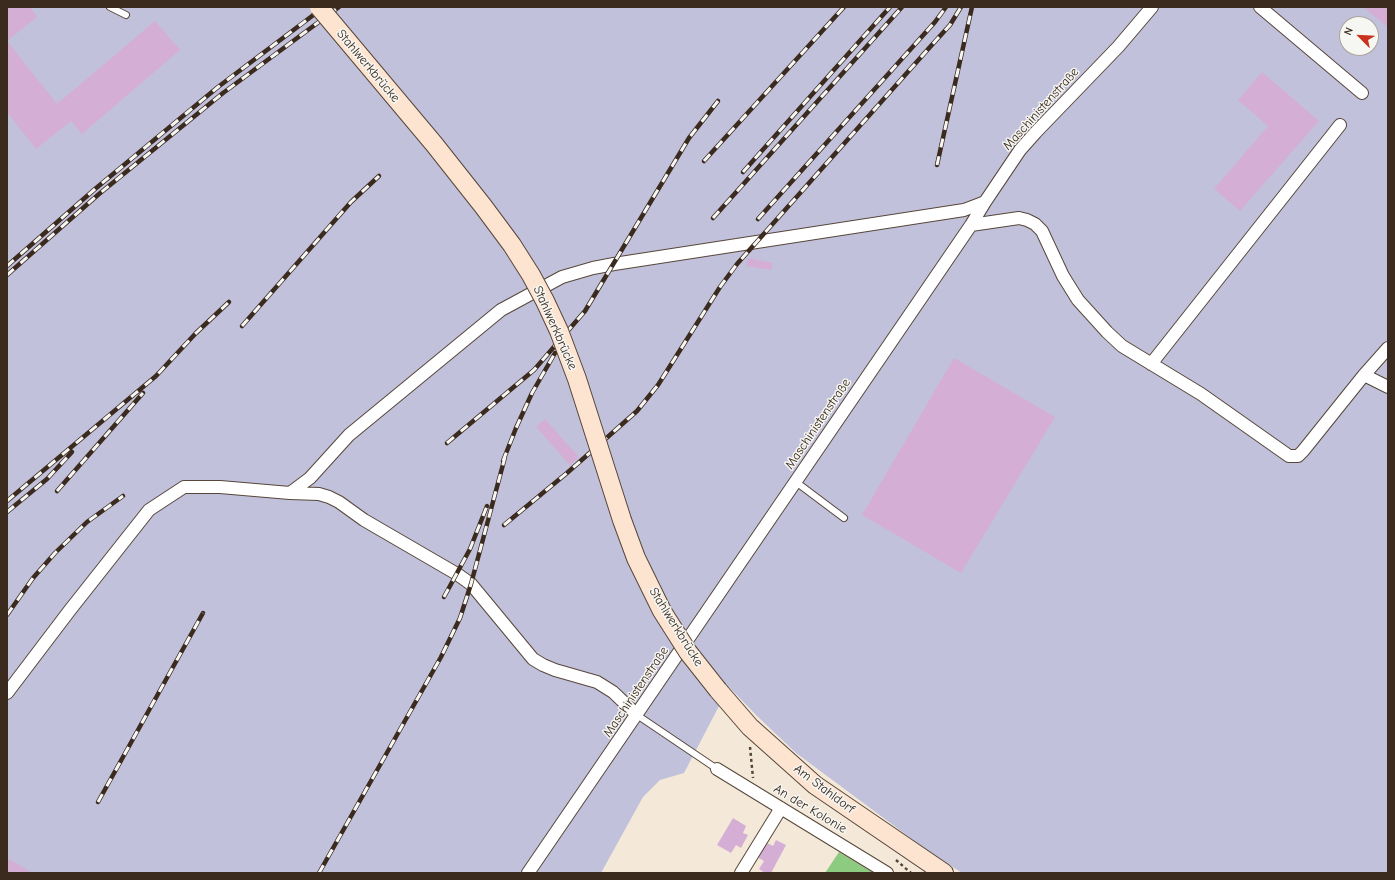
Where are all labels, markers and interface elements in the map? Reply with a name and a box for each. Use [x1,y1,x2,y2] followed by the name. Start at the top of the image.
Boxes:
[1339,16,1379,56] north arrow
[1341,25,1356,37] text: N
[333,26,403,106] street label: Stahlwerkbrücke
[1000,64,1082,154] street label: Maschinistenstraße
[530,284,580,372] street label: Stahlwerkbrücke
[782,376,854,472] street label: Maschinistenstraße
[646,585,706,669] street label: Stahlwerkbrücke
[600,644,672,740] street label: Maschinistenstraße
[790,761,858,817] street label: Am Stahldorf
[771,781,849,837] street label: An der Kolonie

